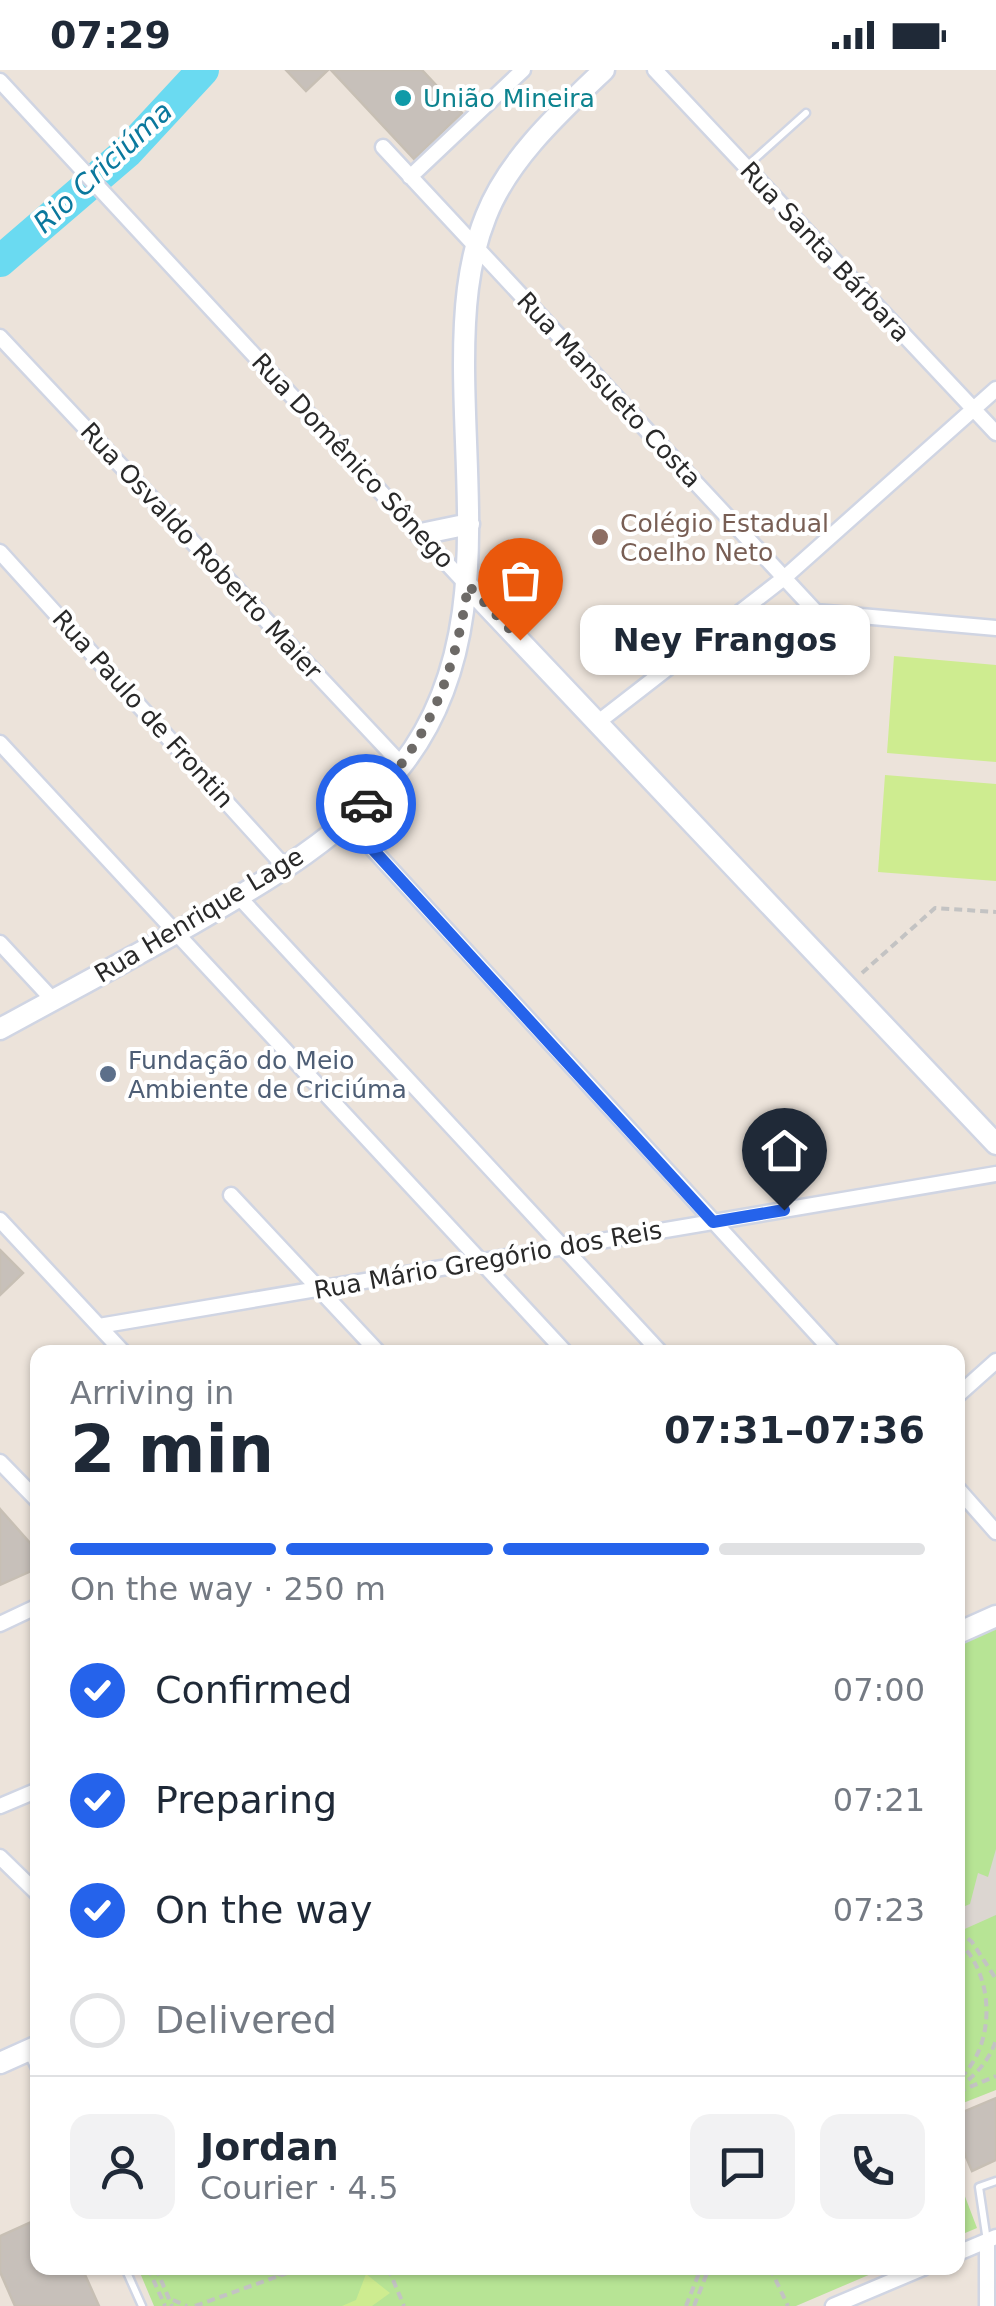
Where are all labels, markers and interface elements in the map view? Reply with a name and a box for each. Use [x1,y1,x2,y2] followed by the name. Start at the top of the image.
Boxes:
[50,13,171,57] text: 07:29
[423,84,595,113] place label: União Mineira
[392,87,414,109] marker: União Mineira
[27,94,179,240] water label: Rio Criciúma
[734,156,916,348] street label: Rua Santa Bárbara
[511,286,707,494] street label: Rua Mansueto Costa
[246,348,460,574] street label: Rua Domênico Sônego
[75,417,328,686] street label: Rua Osvaldo Roberto Maier
[620,509,829,567] place label: Colégio Estadual Coelho Neto
[589,526,611,548] marker: Colégio Estadual Coelho Neto
[478,538,563,641] pin
[493,553,548,608] icon: bag
[47,604,239,814] street label: Rua Paulo de Frontin
[580,605,870,675] callout: Ney Frangos
[613,621,837,659] text: Ney Frangos
[316,754,416,854] courier
[339,777,394,832] icon: car
[89,841,309,989] street label: Rua Henrique Lage
[128,1046,407,1104] place label: Fundação do Meio Ambiente de Criciúma
[97,1063,119,1085] marker: Fundação do Meio Ambiente de Criciúma
[742,1108,827,1211] pin
[757,1123,812,1178] icon: home
[312,1215,664,1305] street label: Rua Mário Gregório dos Reis
[70,1374,234,1412] text: Arriving in
[664,1408,925,1452] text: 07:31–07:36
[70,1412,274,1487] text: 2 min
[70,1570,386,1608] text: On the way · 250 m
[70,1663,125,1718] icon: check
[155,1668,352,1712] text: Confirmed
[833,1671,925,1709] text: 07:00
[70,1773,125,1828] icon: check
[155,1778,337,1822] text: Preparing
[833,1781,925,1819] text: 07:21
[70,1883,125,1938] icon: check
[155,1888,372,1932] text: On the way
[833,1891,925,1929] text: 07:23
[155,1998,337,2042] text: Delivered
[70,2114,175,2219] button: person
[690,2114,795,2219] button: chat
[820,2114,925,2219] button: phone
[200,2125,339,2169] text: Jordan
[200,2169,399,2207] text: Courier · 4.5

